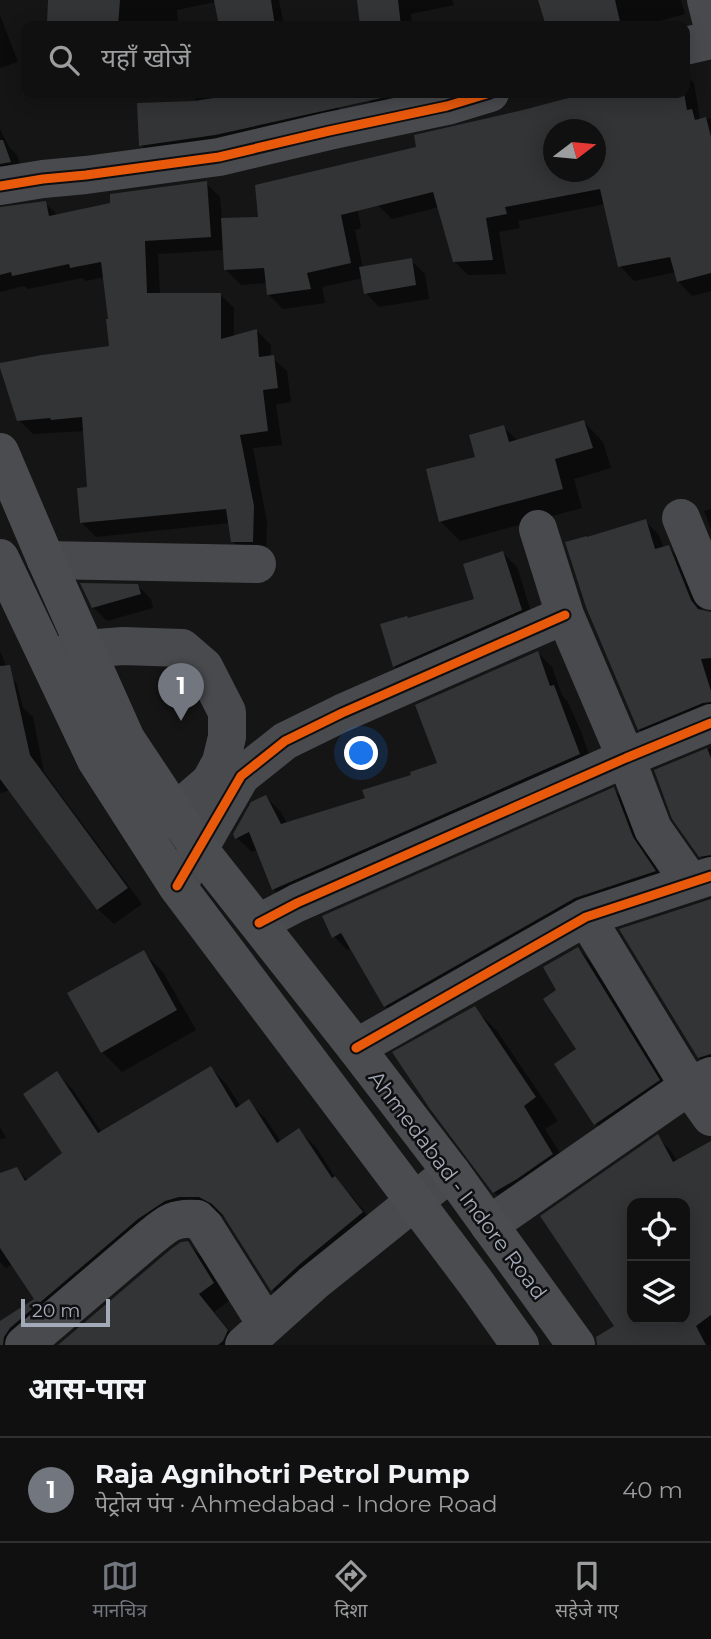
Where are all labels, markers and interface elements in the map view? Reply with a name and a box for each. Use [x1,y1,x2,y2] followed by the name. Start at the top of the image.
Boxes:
[21,21,690,98] search box
[45,41,83,79] icon: search
[101,42,191,74] text: यहाँ खोजें
[543,119,606,182] north arrow
[158,663,204,721] pin: 1
[344,736,378,770] your location
[364,1066,552,1304] street label: Ahmedabad - Indore Road
[627,1198,690,1324] map controls
[627,1198,690,1261] button: locate
[627,1261,690,1324] button: layers
[21,1296,110,1328] scale bar
[32,1299,80,1322] text: 20 m
[28,1370,146,1407] text: आस-पास
[95,1458,470,1490] text: Raja Agnihotri Petrol Pump
[46,1476,56,1504] text: 1
[622,1476,683,1504] text: 40 m
[95,1490,498,1518] text: पेट्रोल पंप · Ahmedabad - Indore Road
[93,1557,147,1625] tab: मानचित्र
[332,1557,370,1625] tab: दिशा
[555,1557,618,1625] tab: सहेजे गए

